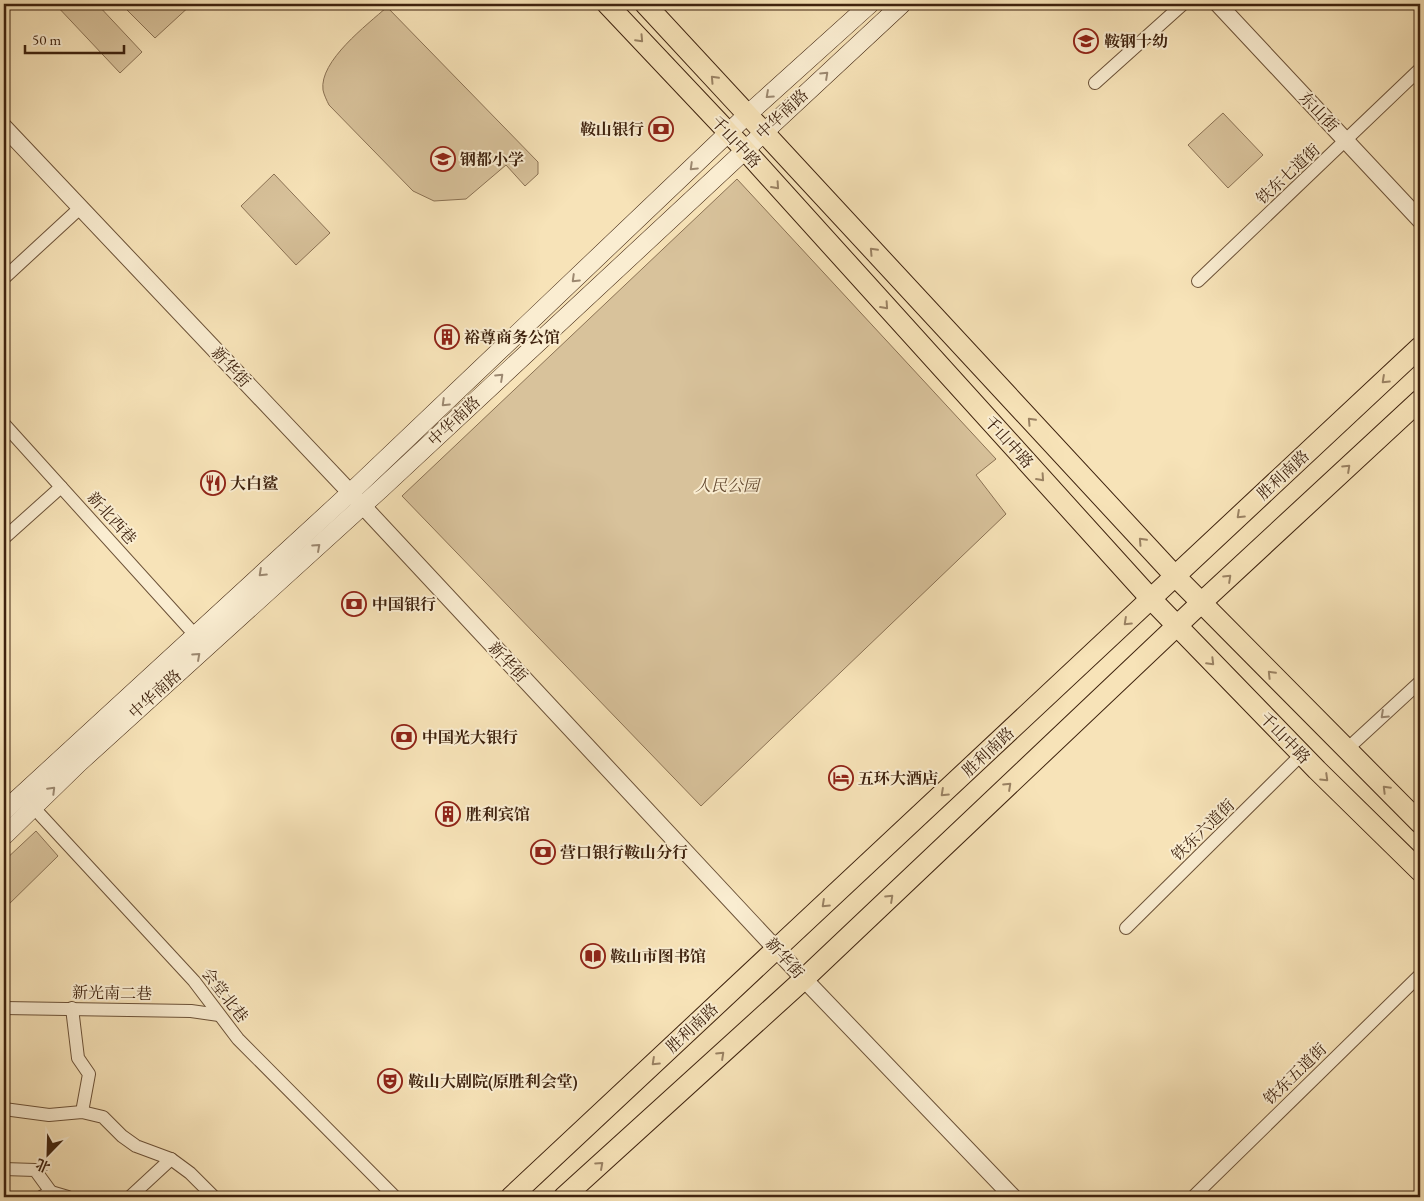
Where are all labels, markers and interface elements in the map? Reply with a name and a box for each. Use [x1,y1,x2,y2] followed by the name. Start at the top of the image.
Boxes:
[25,22,124,54] scale bar
[1073,28,1099,54] school or university icon: 鞍钢十幼
[32,30,61,49] text: 50 m
[1104,31,1168,52] place label: 鞍钢十幼
[634,34,643,43] one-way arrow
[819,72,828,81] one-way arrow
[711,75,720,84] one-way arrow
[751,84,813,144] street label: 中华南路
[1295,87,1343,137] street label: 东山街
[765,89,774,98] one-way arrow
[706,111,766,173] street label: 千山中路
[648,116,674,142] bank icon: 鞍山银行
[580,119,644,140] place label: 鞍山银行
[1252,139,1324,209] street label: 铁东七道街
[430,146,456,172] school or university icon: 钢都小学
[460,149,524,170] place label: 钢都小学
[690,161,699,170] one-way arrow
[770,180,779,189] one-way arrow
[870,247,879,256] one-way arrow
[572,273,581,282] one-way arrow
[879,301,888,310] one-way arrow
[434,324,460,350] building icon: 裕尊商务公馆
[464,327,560,348] place label: 裕尊商务公馆
[207,342,255,392] street label: 新华街
[495,374,504,383] one-way arrow
[1381,375,1390,384] one-way arrow
[423,391,485,451] street label: 中华南路
[441,397,450,406] one-way arrow
[980,411,1038,473] street label: 千山中路
[1028,418,1037,427] one-way arrow
[1252,445,1314,505] street label: 胜利南路
[1342,465,1351,474] one-way arrow
[200,470,226,496] restaurant icon: 大白鲨
[230,473,279,494] place label: 大白鲨
[1035,473,1044,482] one-way arrow
[695,475,762,496] park label: 人民公园
[83,487,141,549] street label: 新北西巷
[1237,509,1246,518] one-way arrow
[1139,537,1148,546] one-way arrow
[311,543,320,552] one-way arrow
[259,567,268,576] one-way arrow
[1222,575,1231,584] one-way arrow
[341,591,367,617] bank icon: 中国银行
[372,594,436,615] place label: 中国银行
[1123,616,1132,625] one-way arrow
[484,637,532,687] street label: 新华街
[191,653,200,662] one-way arrow
[1205,656,1214,665] one-way arrow
[124,665,186,723] street label: 中华南路
[1268,670,1277,679] one-way arrow
[1255,708,1315,768] street label: 千山中路
[1381,709,1390,718] one-way arrow
[957,722,1019,782] street label: 胜利南路
[391,724,417,750] bank icon: 中国光大银行
[422,727,518,748] place label: 中国光大银行
[828,765,854,791] hotel icon: 五环大酒店
[858,768,938,789] place label: 五环大酒店
[1319,772,1328,781] one-way arrow
[1003,783,1012,792] one-way arrow
[1382,786,1391,795] one-way arrow
[46,787,55,796] one-way arrow
[941,787,950,796] one-way arrow
[1167,795,1239,865] street label: 铁东六道街
[435,801,461,827] building icon: 胜利宾馆
[466,804,530,825] place label: 胜利宾馆
[530,839,556,865] bank icon: 营口银行鞍山分行
[560,842,688,863] place label: 营口银行鞍山分行
[884,895,893,904] one-way arrow
[822,898,831,907] one-way arrow
[761,933,809,983] street label: 新华街
[580,943,606,969] library icon: 鞍山市图书馆
[610,946,706,967] place label: 鞍山市图书馆
[197,963,253,1027] street label: 会堂北巷
[72,982,152,1004] street label: 新光南二巷
[661,998,723,1058] street label: 胜利南路
[1259,1039,1331,1109] street label: 铁东五道街
[715,1052,724,1061] one-way arrow
[652,1056,661,1065] one-way arrow
[377,1068,403,1094] theatre icon: 鞍山大剧院(原胜利会堂)
[408,1071,578,1092] place label: 鞍山大剧院(原胜利会堂)
[22,1128,72,1178] north arrow
[33,1155,53,1177] text: 北
[595,1161,604,1170] one-way arrow

